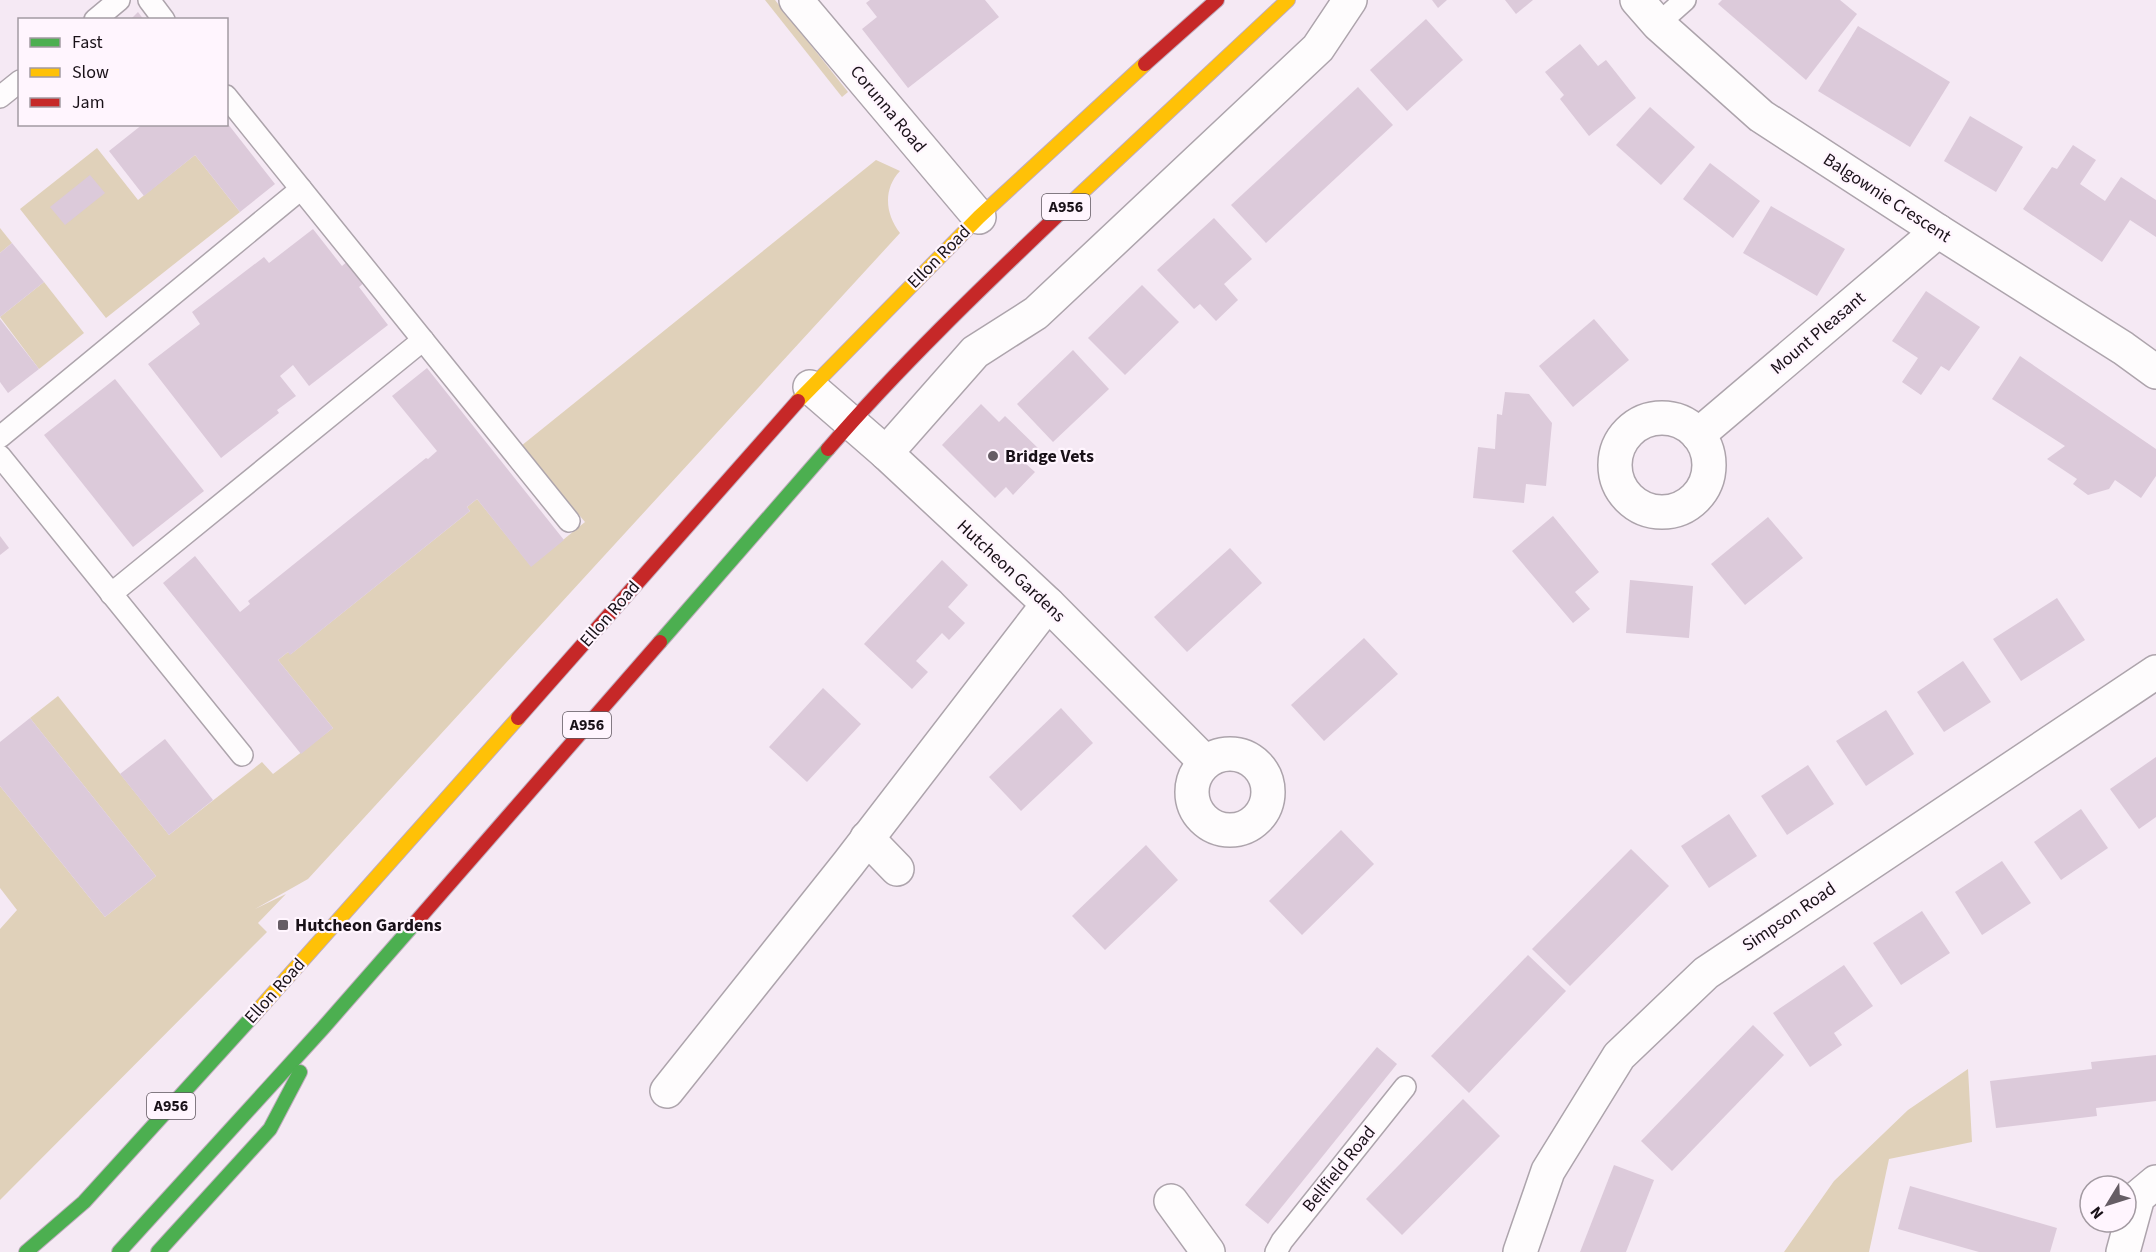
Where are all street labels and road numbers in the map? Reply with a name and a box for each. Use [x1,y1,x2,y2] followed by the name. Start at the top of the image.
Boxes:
[844,60,932,158] street label: Corunna Road
[1818,147,1956,249] street label: Balgownie Crescent
[1042,194,1090,220] road number: A956
[902,220,976,294] street label: Ellon Road
[1765,286,1871,380] street label: Mount Pleasant
[951,514,1071,628] street label: Hutcheon Gardens
[574,575,646,653] street label: Ellon Road
[563,712,611,738] road number: A956
[1737,876,1841,958] street label: Simpson Road
[239,953,311,1029] street label: Ellon Road
[147,1093,195,1119] road number: A956
[1297,1121,1381,1217] street label: Bellfield Road

